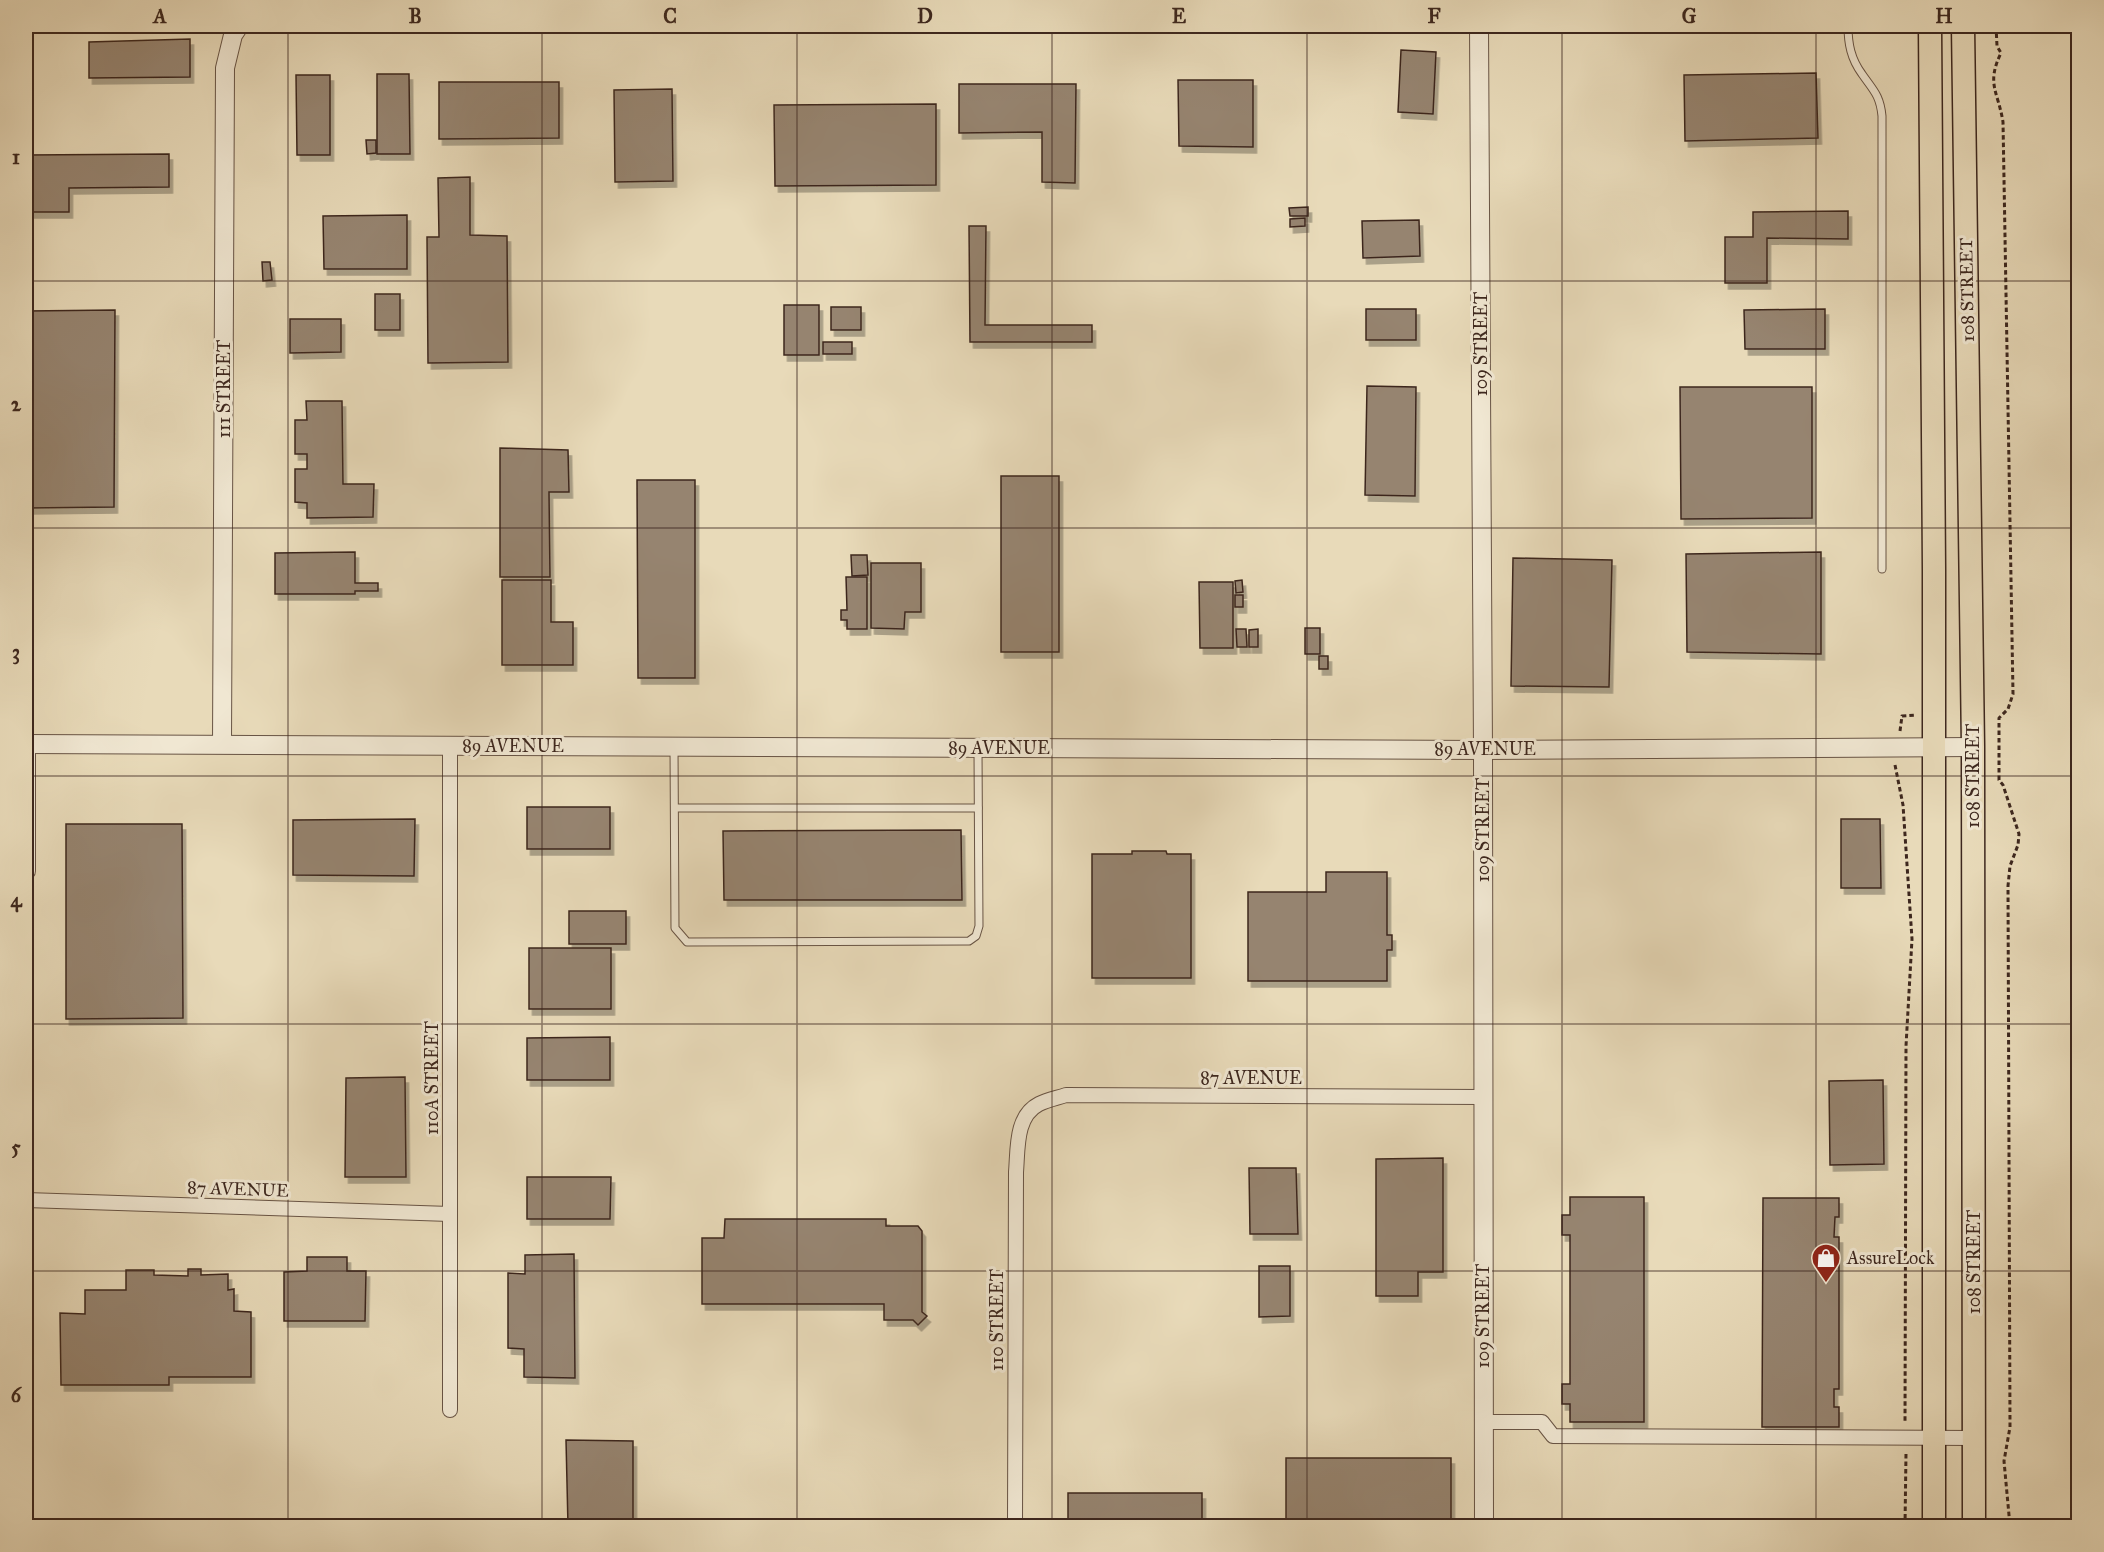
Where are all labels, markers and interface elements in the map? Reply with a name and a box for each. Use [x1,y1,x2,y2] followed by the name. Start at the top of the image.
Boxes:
[151,4,167,28] text: A
[408,4,422,28] text: B
[663,4,677,28] text: C
[917,4,933,28] text: D
[1172,4,1187,28] text: E
[1427,4,1441,28] text: F
[1682,4,1697,28] text: G
[1935,4,1953,28] text: H
[12,145,20,169] text: 1
[1955,238,1979,342] street label: 108 STREET
[1470,292,1492,396] street label: 109 STREET
[213,340,235,438] street label: 111 STREET
[11,392,22,416] text: 2
[12,640,20,665] text: 3
[1962,724,1984,828] street label: 108 STREET
[462,735,564,757] street label: 89 AVENUE
[948,737,1050,759] street label: 89 AVENUE
[1434,738,1536,760] street label: 89 AVENUE
[1472,778,1494,882] street label: 109 STREET
[10,888,22,913] text: 4
[421,1021,443,1135] street label: 110A STREET
[1200,1067,1302,1089] street label: 87 AVENUE
[11,1135,21,1159] text: 5
[187,1176,289,1202] street label: 87 AVENUE
[1963,1210,1985,1314] street label: 108 STREET
[1810,1242,1842,1284] shop icon: AssureLock
[1846,1247,1935,1269] place label: AssureLock
[1472,1264,1494,1368] street label: 109 STREET
[986,1269,1008,1371] street label: 110 STREET
[11,1383,23,1407] text: 6

